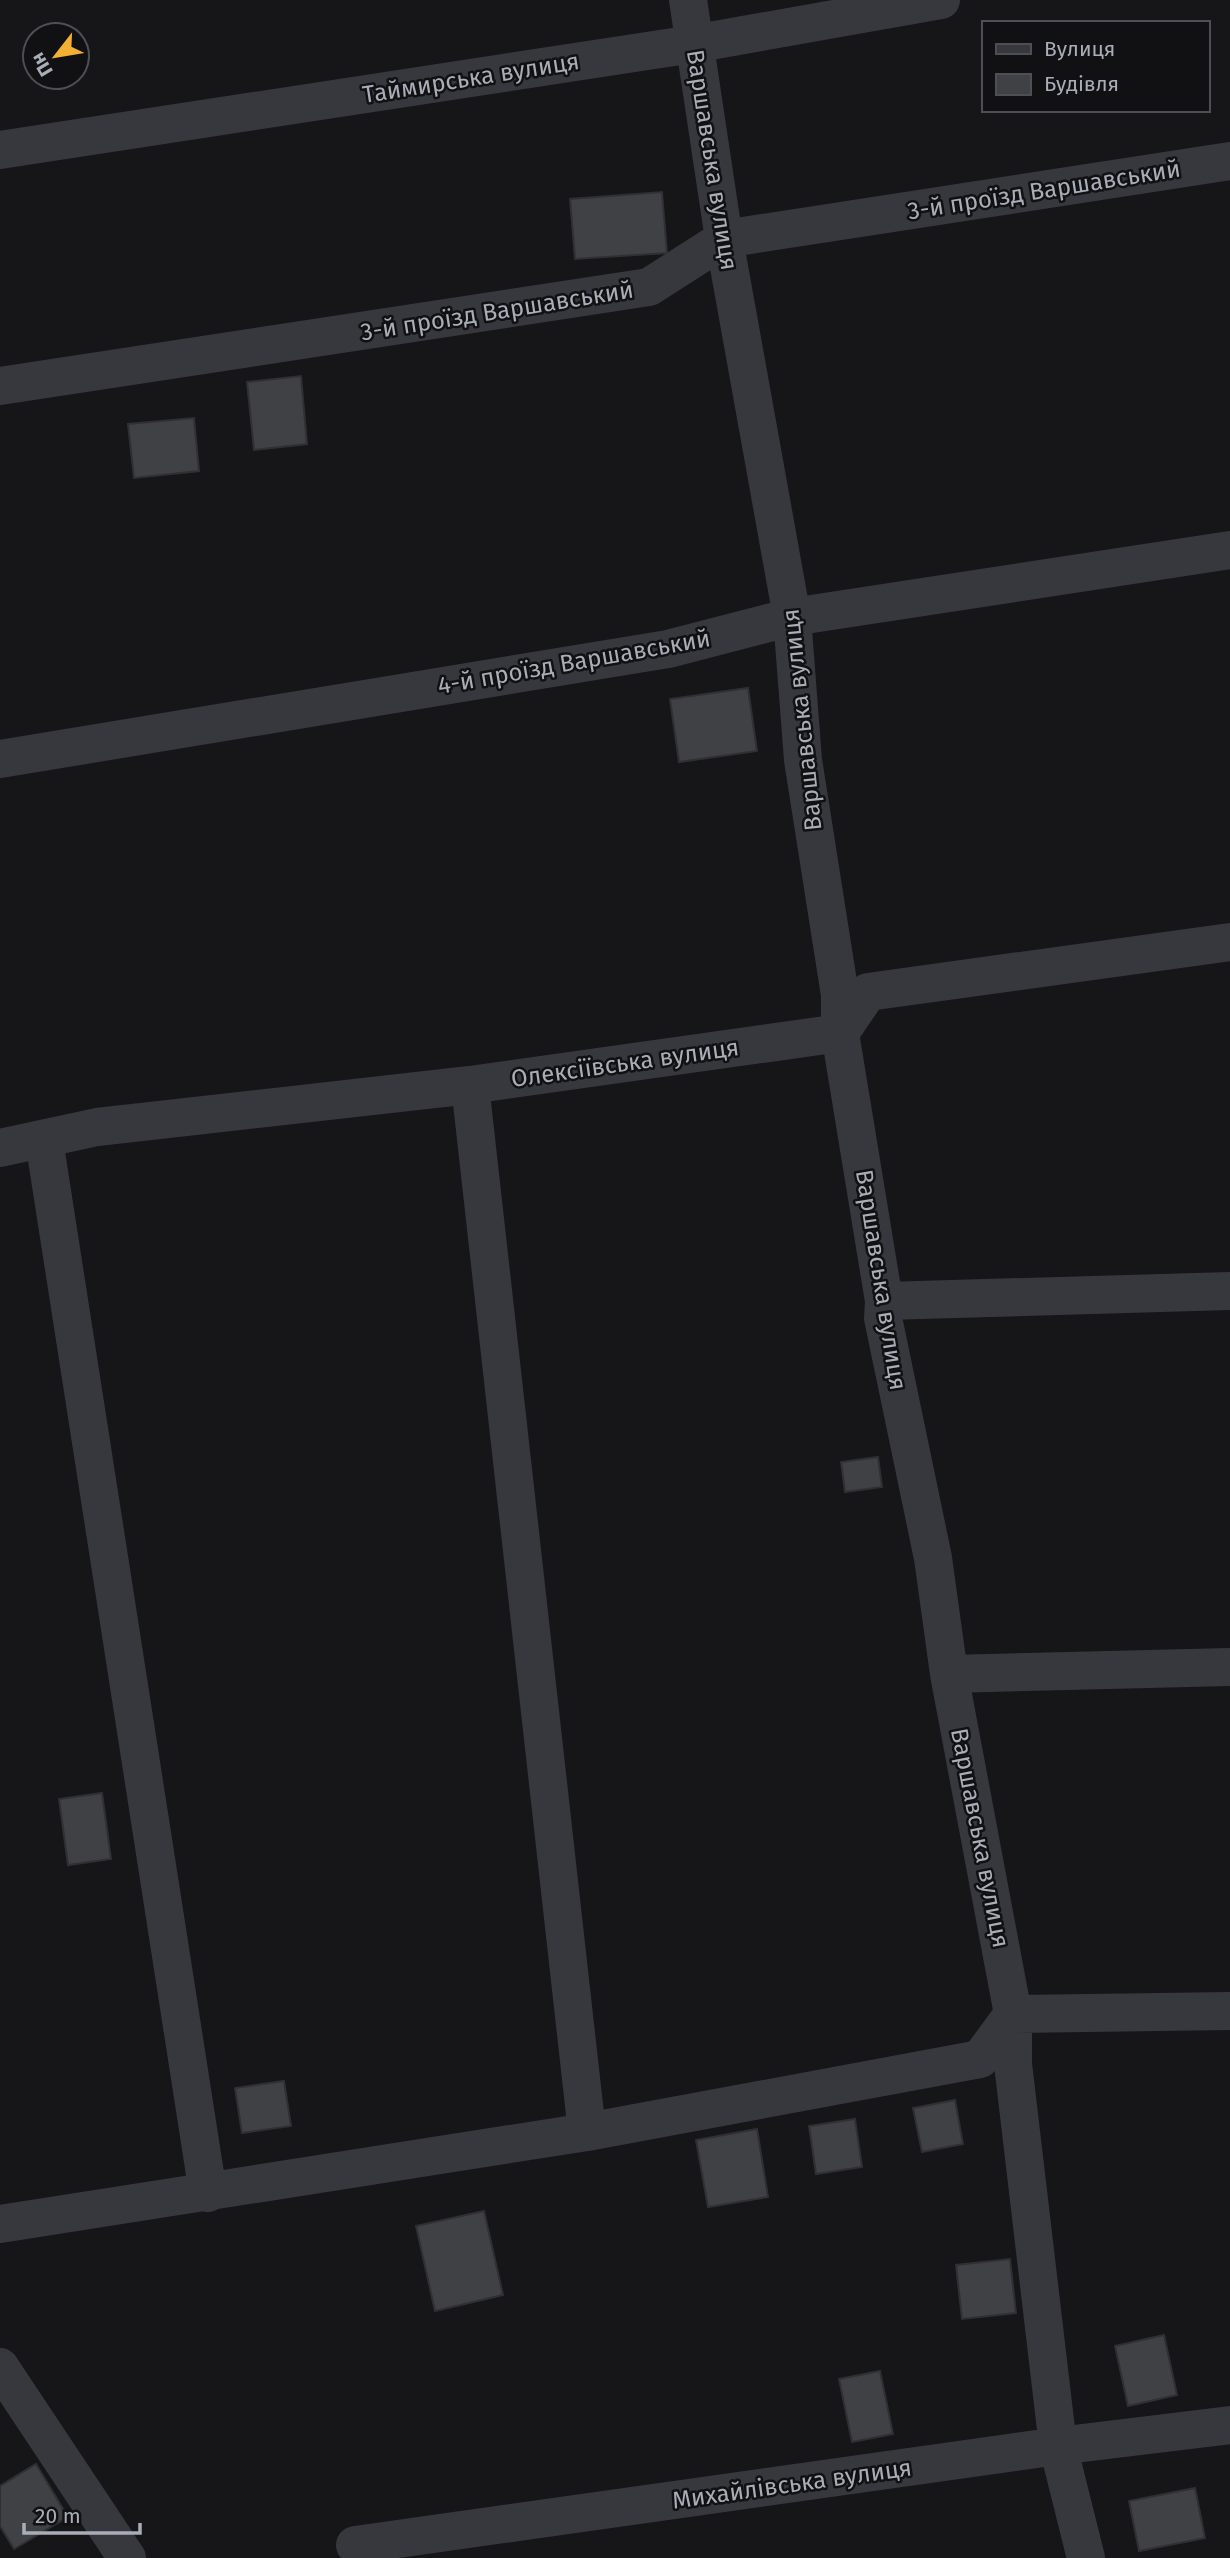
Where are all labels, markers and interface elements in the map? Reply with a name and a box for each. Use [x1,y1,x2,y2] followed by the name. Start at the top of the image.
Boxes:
[21,21,91,91] north arrow
[982,21,1209,112] legend
[1044,36,1115,62] text: Вулиця
[361,47,581,109] street label: Таймирська вулиця
[26,48,58,81] text: Пн
[681,48,743,272] street label: Варшавська вулиця
[1044,71,1119,97] text: Будівля
[906,155,1182,225] street label: 3-й проїзд Варшавський
[359,276,635,346] street label: 3-й проїзд Варшавський
[776,608,828,832] street label: Варшавська вулиця
[435,624,713,700] street label: 4-й проїзд Варшавський
[509,1033,741,1093] street label: Олексіївська вулиця
[850,1168,912,1392] street label: Варшавська вулиця
[945,1726,1015,1950] street label: Варшавська вулиця
[670,2453,914,2515] street label: Михайлівська вулиця
[24,2492,140,2536] scale bar
[35,2503,81,2529] text: 20 m

